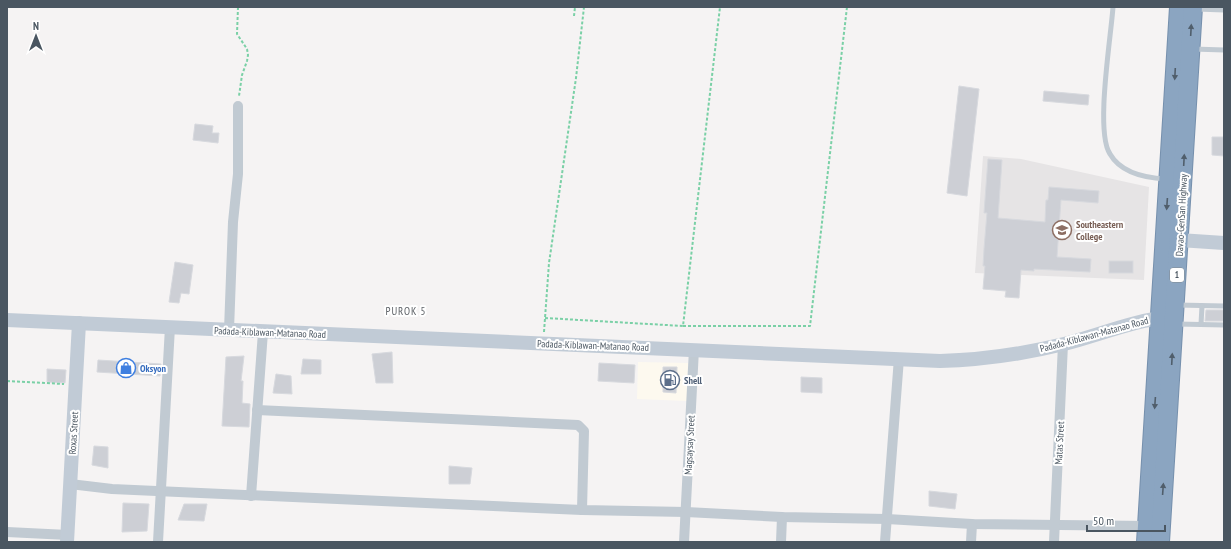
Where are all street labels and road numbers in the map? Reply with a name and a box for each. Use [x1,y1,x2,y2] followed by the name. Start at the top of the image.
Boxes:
[1173,173,1190,257] street label: Davao-GenSan Highway
[1170,268,1184,282] road number: 1
[1038,314,1150,355] street label: Padada-Kiblawan-Matanao Road
[214,324,326,341] street label: Padada-Kiblawan-Matanao Road
[537,337,649,354] street label: Padada-Kiblawan-Matanao Road
[66,411,81,455] street label: Roxas Street
[681,415,698,475] street label: Magsaysay Street
[1052,421,1067,465] street label: Matas Street

